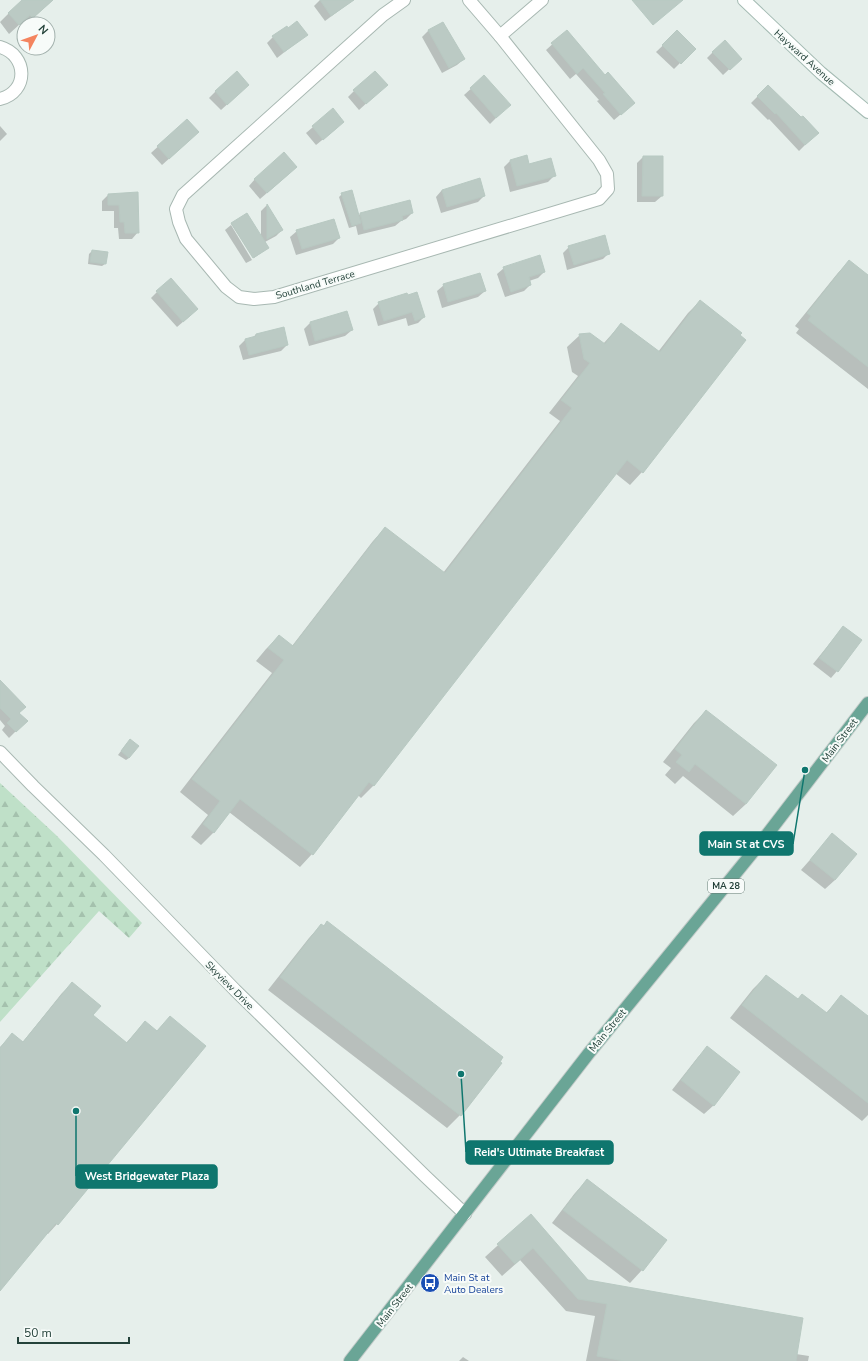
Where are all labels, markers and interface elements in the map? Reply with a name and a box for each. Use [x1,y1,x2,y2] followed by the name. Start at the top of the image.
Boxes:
[16,16,56,56] north arrow
[35,22,52,38] text: N
[771,27,838,89] street label: Hayward Avenue
[274,267,356,303] street label: Southland Terrace
[819,715,861,765] street label: Main Street
[700,832,793,855] callout: Main St at CVS
[708,837,785,852] text: Main St at CVS
[708,879,744,893] road number: MA 28
[202,958,257,1013] street label: Skyview Drive
[586,1006,630,1055] street label: Main Street
[466,1141,613,1164] callout: Reid's Ultimate Breakfast
[474,1145,605,1160] text: Reid's Ultimate Breakfast
[76,1165,217,1188] callout: West Bridgewater Plaza
[85,1169,209,1184] text: West Bridgewater Plaza
[444,1271,503,1297] place label: Main St at Auto Dealers
[419,1272,441,1294] bus stop icon: Main St at Auto Dealers
[373,1281,417,1330] street label: Main Street
[18,1319,129,1345] scale bar
[24,1325,52,1341] text: 50 m

